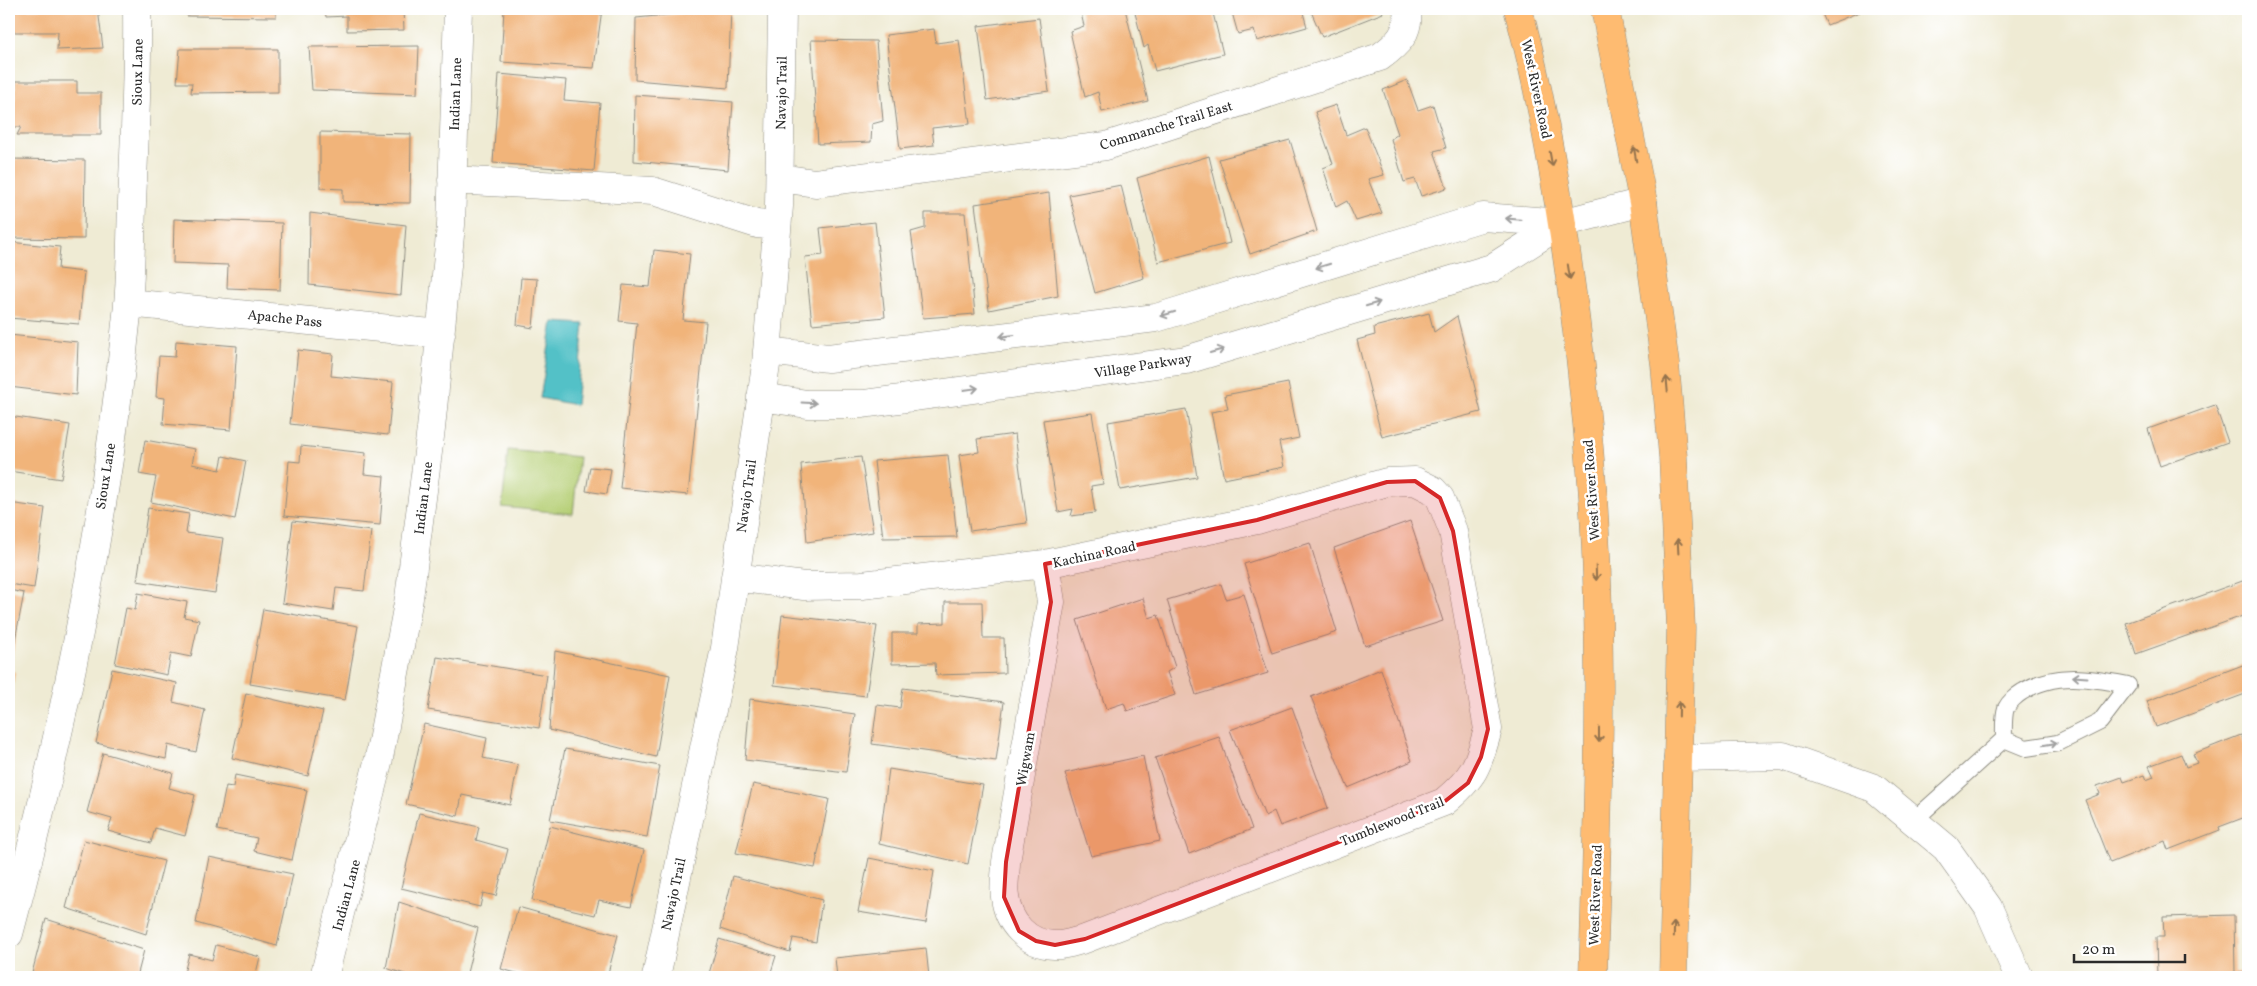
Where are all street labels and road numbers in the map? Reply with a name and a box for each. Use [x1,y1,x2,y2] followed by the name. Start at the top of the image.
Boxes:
[128,38,149,106] street label: Sioux Lane
[1516,38,1555,141] street label: West River Road
[772,56,793,130] street label: Navajo Trail
[446,57,467,131] street label: Indian Lane
[1098,97,1235,156] street label: Commanche Trail East
[247,306,323,333] street label: Apache Pass
[1093,349,1194,384] street label: Village Parkway
[1579,439,1606,541] street label: West River Road
[92,441,121,511] street label: Sioux Lane
[733,458,762,534] street label: Navajo Trail
[411,460,438,536] street label: Indian Lane
[1051,537,1138,574] street label: Kachina Road
[1012,730,1041,788] street label: Wigwam
[1338,793,1447,852] street label: Tumblewood Trail
[1585,844,1608,946] street label: West River Road
[657,856,691,932] street label: Navajo Trail
[329,857,366,933] street label: Indian Lane

